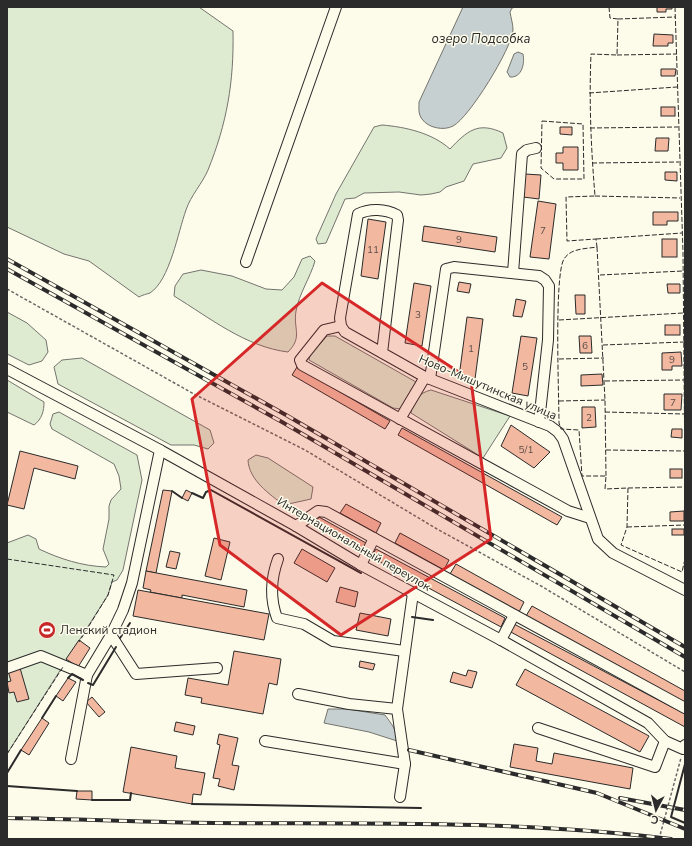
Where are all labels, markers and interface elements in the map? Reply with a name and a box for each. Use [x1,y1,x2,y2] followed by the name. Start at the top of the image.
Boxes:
[432,30,530,48] water label: озеро Подсобка
[540,224,546,238] house number: 7
[456,233,462,247] house number: 9
[367,243,379,257] house number: 11
[415,308,421,322] house number: 3
[582,339,588,353] house number: 6
[468,342,474,356] house number: 1
[416,351,560,423] street label: Ново-Мишутинская улица
[669,353,675,367] house number: 9
[522,360,528,374] house number: 5
[670,396,676,410] house number: 7
[586,411,592,425] house number: 2
[519,443,533,457] house number: 5/1
[274,493,434,595] street label: Интернациональный переулок
[37,620,57,640] sports icon: Ленский стадион
[60,622,157,638] place label: Ленский стадион
[636,790,676,830] north arrow
[650,811,659,827] text: С

